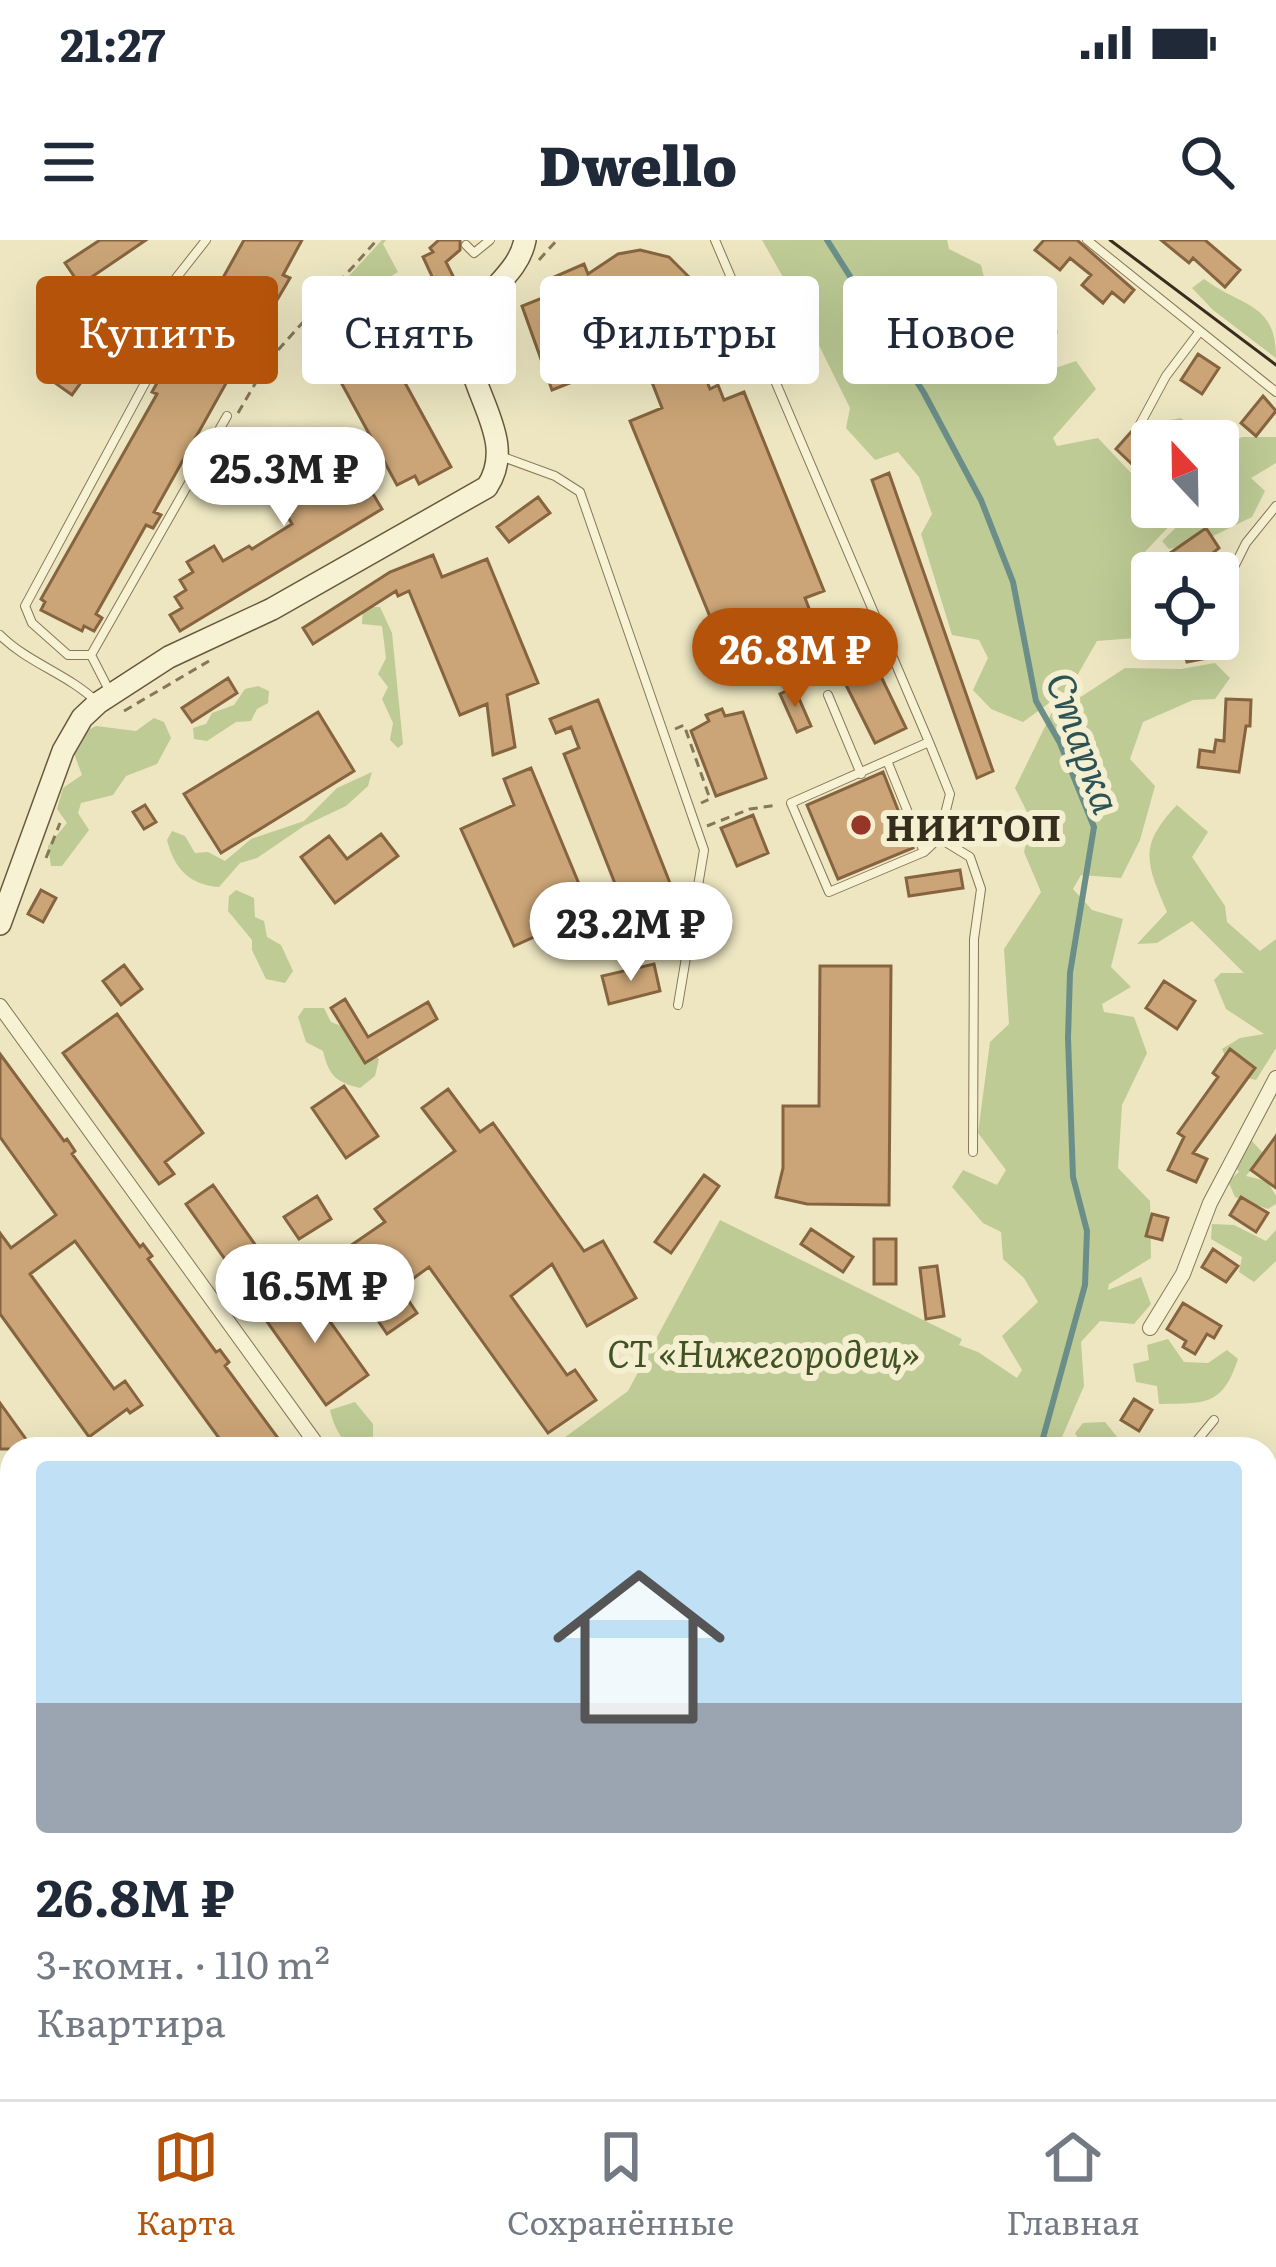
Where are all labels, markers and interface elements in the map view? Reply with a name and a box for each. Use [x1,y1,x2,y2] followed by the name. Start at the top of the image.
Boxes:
[60,9,165,76] text: 21:27
[539,122,737,203] text: Dwello
[36,129,102,195] icon: menu
[1174,129,1240,195] icon: search
[36,276,278,384] chip: Купить
[302,276,516,384] chip: Снять
[540,276,819,384] chip: Фильтры
[843,276,1057,384] chip: Новое
[1131,420,1239,528] north arrow
[1131,420,1239,660] map controls
[173,427,395,529] pin: 25.3M ₽
[210,437,358,495] text: 25.3M ₽
[1131,552,1239,660] button: locate
[684,608,906,710] pin: 26.8M ₽
[719,618,871,676] text: 26.8M ₽
[1034,663,1139,821] water label: Старка
[885,799,1061,852] place label: НИИТОП
[848,812,874,838] marker: НИИТОП
[520,882,742,984] pin: 23.2M ₽
[557,892,705,950] text: 23.2M ₽
[204,1244,426,1346] pin: 16.5M ₽
[242,1254,388,1312] text: 16.5M ₽
[607,1325,919,1378] park label: СТ «Нижегородец»
[531,1539,747,1755] icon: home
[36,1857,235,1933] text: 26.8M ₽
[36,1933,330,1991] text: 3-комн. · 110 m²
[36,1991,226,2049] text: Квартира
[136,2124,235,2245] tab: Карта
[507,2124,734,2245] tab: Сохранённые
[1006,2124,1140,2245] tab: Главная

